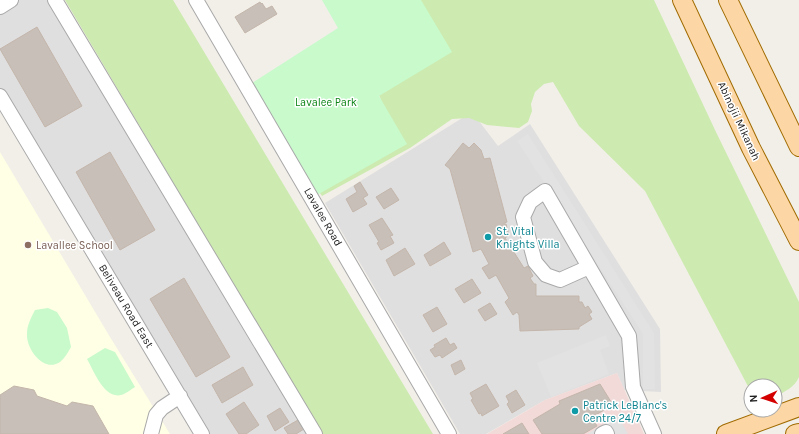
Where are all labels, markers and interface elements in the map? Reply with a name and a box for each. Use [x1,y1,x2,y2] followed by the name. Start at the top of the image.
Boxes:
[715,79,763,163] street label: Abinojii Mikanah
[295,96,357,109] park label: Lavalee Park
[301,186,345,248] street label: Lavalee Road
[496,225,560,251] place label: St. Vital Knights Villa
[483,232,493,242] marker: St. Vital Knights Villa
[36,239,113,252] place label: Lavallee School
[23,240,33,250] marker: Lavallee School
[96,262,156,350] street label: Beliveau Road East
[743,378,783,418] north arrow
[747,394,760,403] text: N
[583,399,668,425] place label: Patrick LeBlanc's Centre 24/7
[570,406,580,416] marker: Patrick LeBlanc's Centre 24/7

